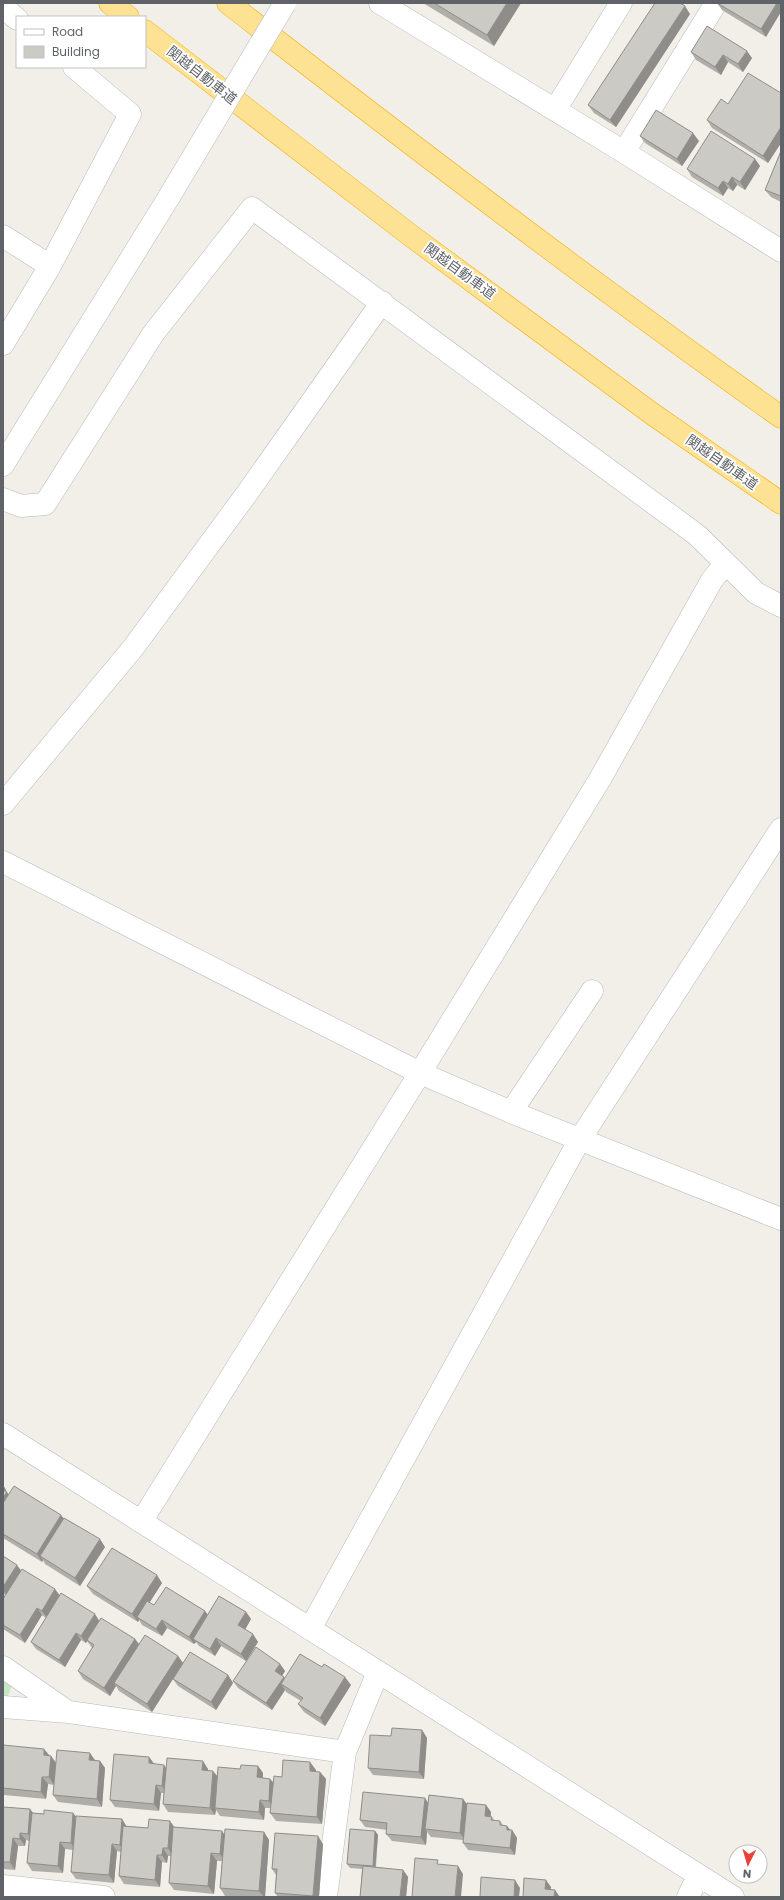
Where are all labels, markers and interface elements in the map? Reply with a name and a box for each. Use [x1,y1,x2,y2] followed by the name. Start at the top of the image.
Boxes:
[16,16,146,68] legend
[52,23,83,40] text: Road
[163,41,241,109] street label: 関越自動車道
[52,43,100,60] text: Building
[420,238,500,304] street label: 関越自動車道
[682,430,762,494] street label: 関越自動車道
[728,1844,768,1884] north arrow
[742,1866,752,1882] text: N

